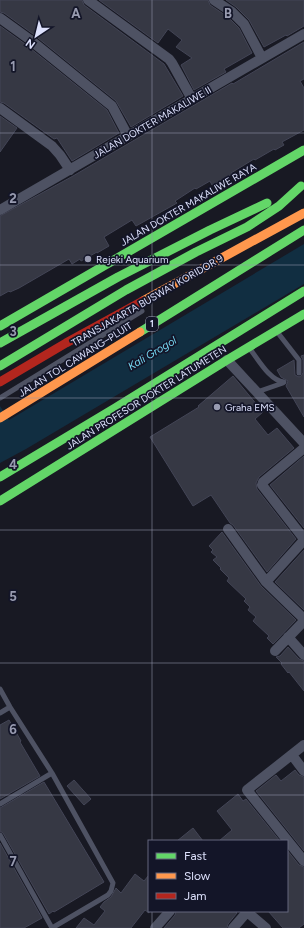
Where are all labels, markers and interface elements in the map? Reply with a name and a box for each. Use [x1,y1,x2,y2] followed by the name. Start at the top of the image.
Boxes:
[71,6,81,21] text: A
[224,6,232,21] text: B
[16,16,56,56] north arrow
[23,36,38,52] text: N
[10,59,16,74] text: 1
[91,83,214,162] street label: JALAN DOKTER MAKALIWE II
[118,160,259,249] street label: JALAN DOKTER MAKALIWE RAYA
[9,191,17,206] text: 2
[69,251,226,349] street label: TRANSJAKARTA BUSWAY KORIDOR 9
[96,253,168,266] place label: Rejeki Aquarium
[83,254,93,264] marker: Rejeki Aquarium
[146,317,158,331] road number: 1
[16,319,135,400] street label: JALAN TOL CAWANG–PLUIT
[9,324,17,339] text: 3
[126,334,179,373] water label: Kali Grogol
[64,342,229,452] street label: JALAN PROFESOR DOKTER LATUMETEN
[225,401,275,414] place label: Graha EMS
[212,402,222,412] marker: Graha EMS
[9,457,17,472] text: 4
[9,589,17,604] text: 5
[9,722,17,737] text: 6
[148,840,288,912] legend
[184,849,207,863] text: Fast
[9,854,17,869] text: 7
[184,869,211,883] text: Slow
[184,889,207,903] text: Jam

